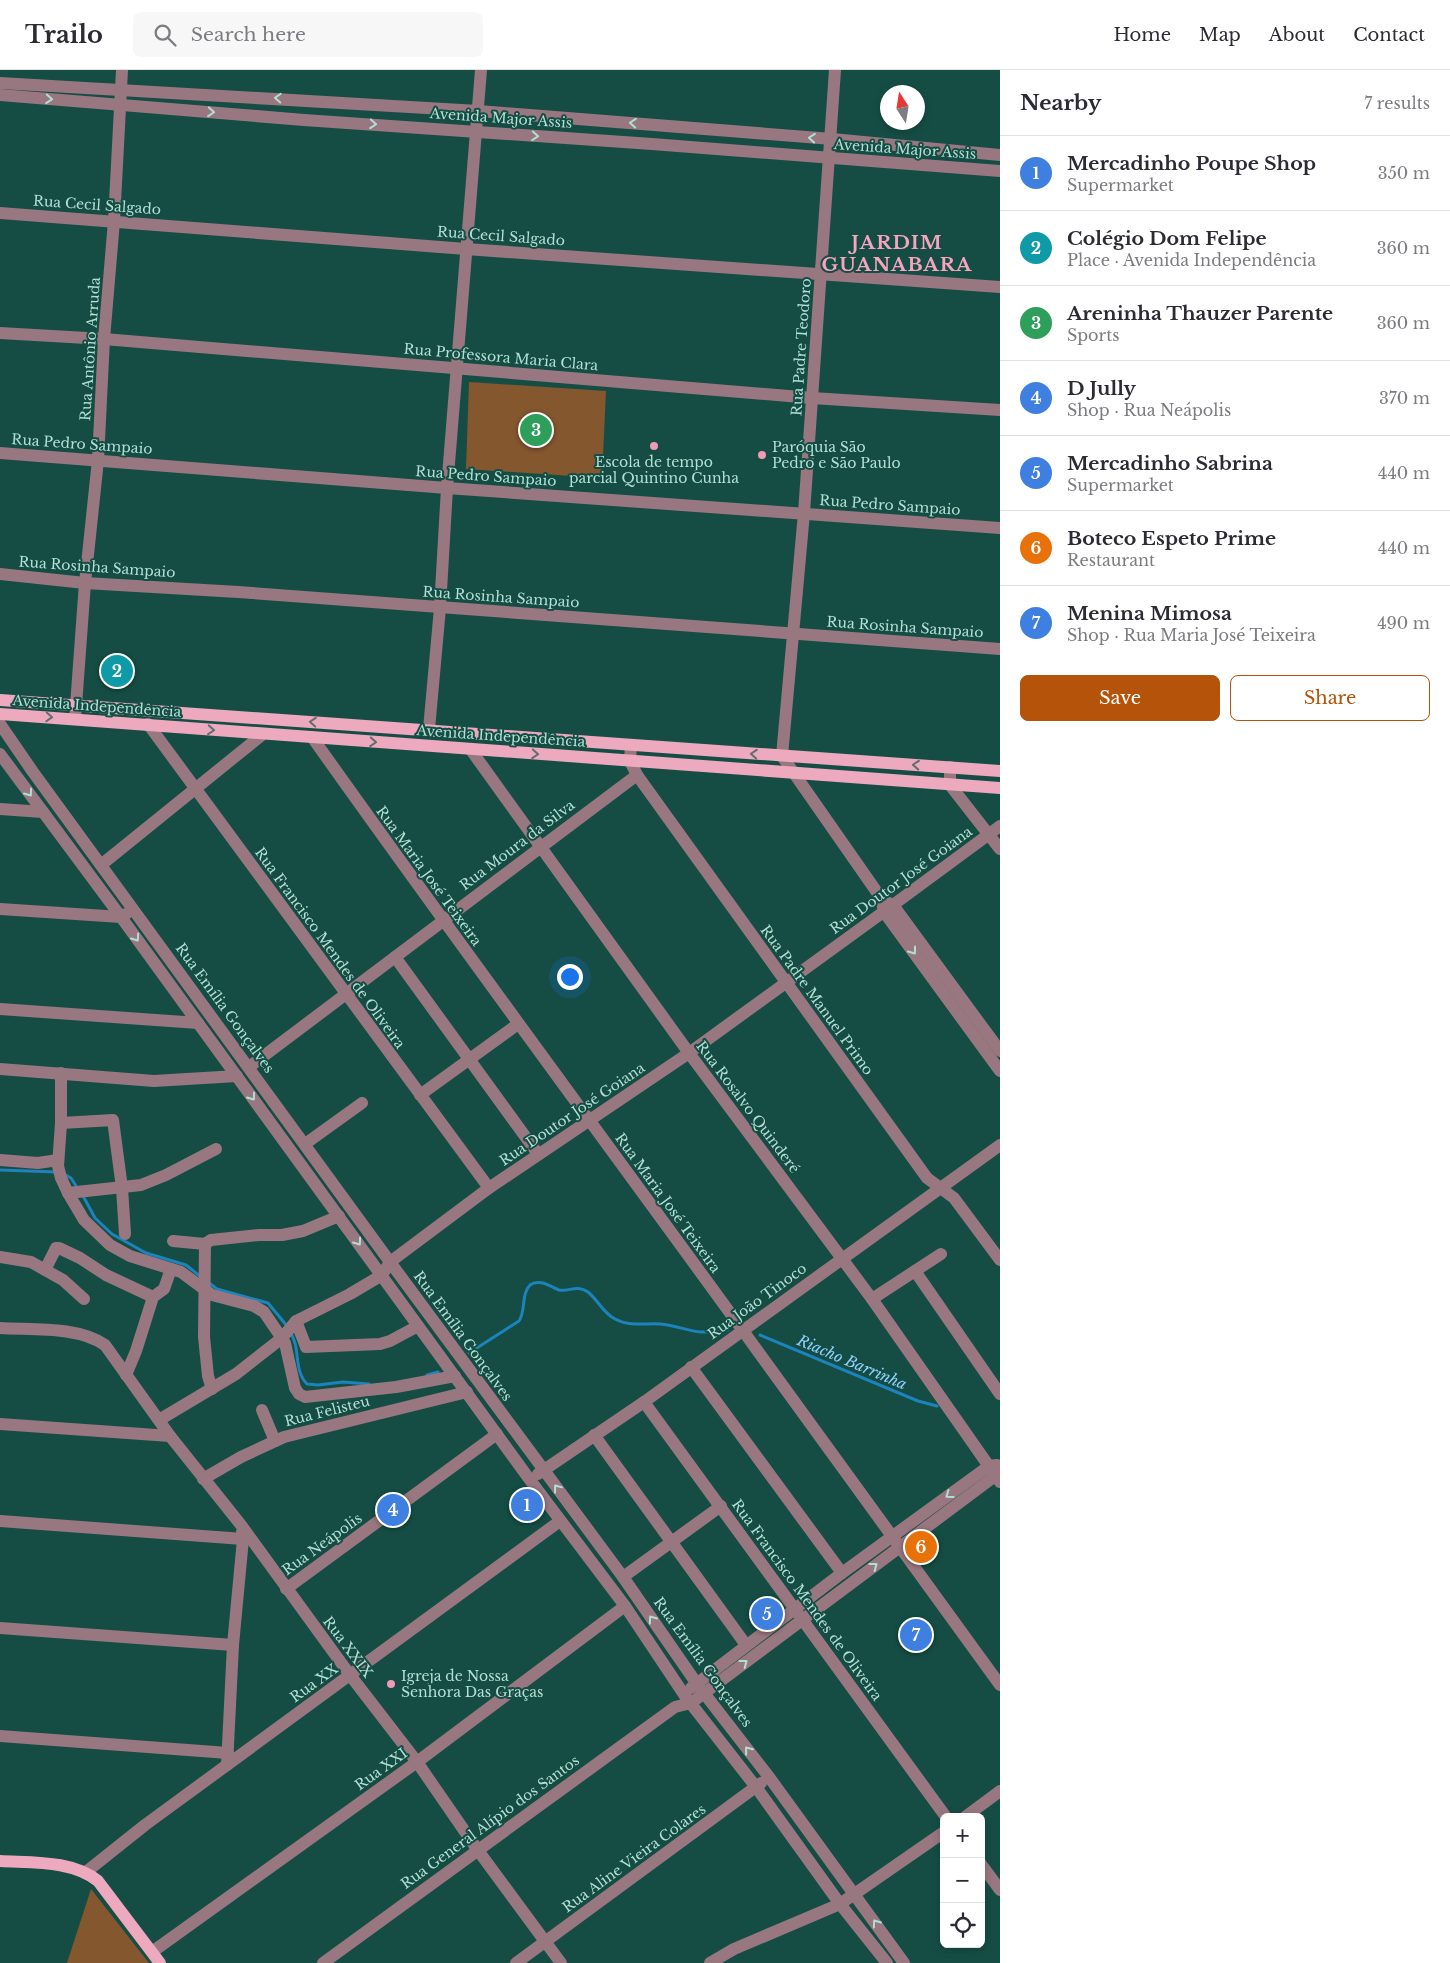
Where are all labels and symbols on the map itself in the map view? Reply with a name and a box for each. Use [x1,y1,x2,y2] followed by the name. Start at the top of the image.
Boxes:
[880,85,925,130] north arrow
[45,93,53,104] one-way arrow
[274,93,282,104] one-way arrow
[428,104,573,132] street label: Avenida Major Assis
[207,106,215,117] one-way arrow
[628,118,636,129] one-way arrow
[369,119,377,130] one-way arrow
[531,130,539,141] one-way arrow
[808,132,816,143] one-way arrow
[832,135,977,163] street label: Avenida Major Assis
[32,192,162,218] street label: Rua Cecil Salgado
[436,223,566,249] street label: Rua Cecil Salgado
[822,231,972,276] district label: JARDIM GUANABARA
[76,276,104,422] street label: Rua Antônio Arruda
[787,278,815,416] street label: Rua Padre Teodoro
[403,340,599,374] street label: Rua Professora Maria Clara
[520,411,552,449] pin: 3
[11,430,153,458] street label: Rua Pedro Sampaio
[772,438,901,472] place label: Paróquia São Pedro e São Paulo
[648,440,660,452] marker: Escola de tempo parcial Quintino Cunha
[756,449,768,461] marker: Paróquia São Pedro e São Paulo
[569,453,739,487] place label: Escola de tempo parcial Quintino Cunha
[415,462,557,490] street label: Rua Pedro Sampaio
[819,491,961,519] street label: Rua Pedro Sampaio
[18,553,176,581] street label: Rua Rosinha Sampaio
[422,583,580,611] street label: Rua Rosinha Sampaio
[826,613,984,641] street label: Rua Rosinha Sampaio
[101,652,133,690] pin: 2
[11,691,182,721] street label: Avenida Independência
[45,712,53,723] one-way arrow
[309,716,317,727] one-way arrow
[415,721,586,751] street label: Avenida Independência
[207,724,215,735] one-way arrow
[369,736,377,747] one-way arrow
[531,749,539,760] one-way arrow
[750,749,758,760] one-way arrow
[912,760,920,771] one-way arrow
[23,787,32,797] one-way arrow
[456,796,578,894] street label: Rua Moura da Silva
[372,803,486,950] street label: Rua Maria José Teixeira
[826,822,976,938] street label: Rua Doutor José Goiana
[251,844,409,1052] street label: Rua Francisco Mendes de Oliveira
[756,921,878,1079] street label: Rua Padre Manuel Primo
[130,932,139,941] one-way arrow
[172,939,278,1077] street label: Rua Emília Gonçalves
[907,945,916,955] one-way arrow
[557,964,583,990] your location
[692,1037,804,1177] street label: Rua Rosalvo Quinderé
[496,1058,648,1169] street label: Rua Doutor José Goiana
[246,1091,255,1101] one-way arrow
[611,1130,725,1277] street label: Rua Maria José Teixeira
[352,1237,362,1246] one-way arrow
[704,1259,810,1343] street label: Rua João Tinoco
[410,1267,516,1405] street label: Rua Emília Gonçalves
[793,1330,910,1394] water label: Riacho Barrinha
[283,1392,372,1430] street label: Rua Felisteu
[554,1485,562,1494] one-way arrow
[511,1486,543,1524] pin: 1
[945,1489,955,1498] one-way arrow
[377,1491,409,1529] pin: 4
[728,1496,886,1704] street label: Rua Francisco Mendes de Oliveira
[279,1509,365,1579] street label: Rua Neápolis
[905,1528,937,1566] pin: 6
[868,1563,878,1572] one-way arrow
[650,1593,756,1731] street label: Rua Emília Gonçalves
[751,1595,783,1633] pin: 5
[319,1613,377,1682] street label: Rua XXIX
[649,1615,658,1625] one-way arrow
[900,1616,932,1654] pin: 7
[287,1659,342,1706] street label: Rua XX
[738,1661,747,1669] one-way arrow
[401,1667,543,1701] place label: Igreja de Nossa Senhora Das Graças
[385,1678,397,1690] marker: Igreja de Nossa Senhora Das Graças
[351,1744,411,1794] street label: Rua XXI
[746,1747,754,1756] one-way arrow
[397,1751,583,1893] street label: Rua General Alípio dos Santos
[559,1800,709,1916] street label: Rua Aline Vieira Colares
[873,1919,882,1929] one-way arrow

